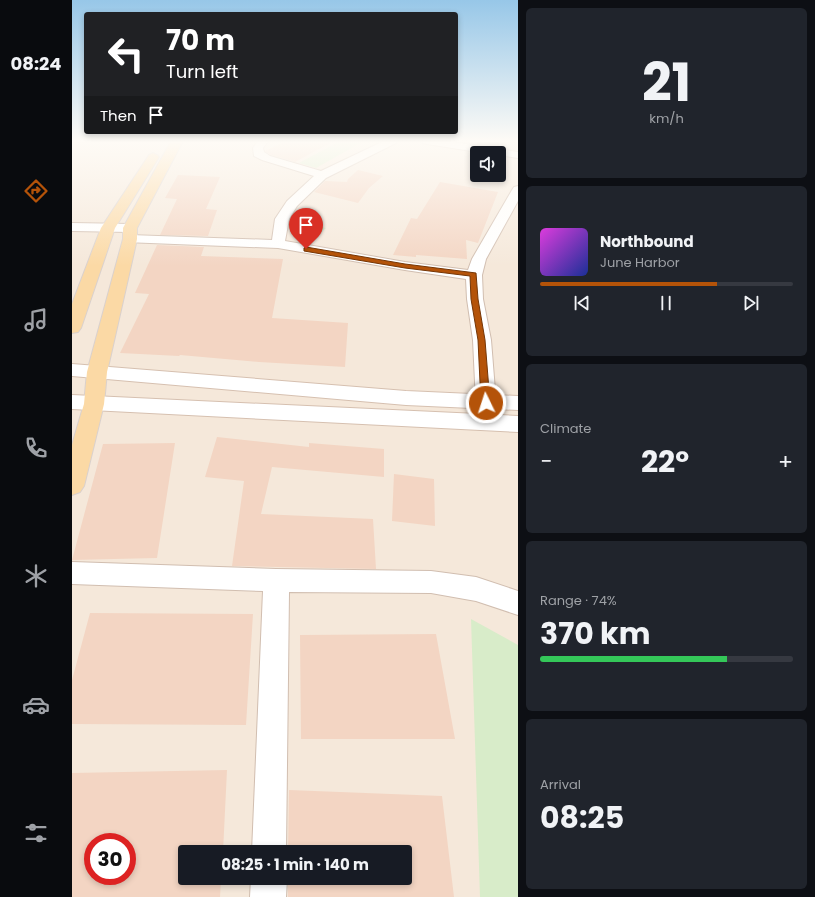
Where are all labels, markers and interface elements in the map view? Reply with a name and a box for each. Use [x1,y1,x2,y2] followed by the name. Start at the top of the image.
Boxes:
[166,21,235,60] text: 70 m
[100,28,152,80] icon: left
[642,46,691,119] text: 21
[11,51,61,76] text: 08:24
[166,59,238,84] text: Turn left
[145,104,167,126] icon: arrive
[100,105,137,126] text: Then
[649,109,684,128] text: km/h
[470,146,506,182] map controls
[470,146,506,182] button: sound
[22,177,50,205] icon: directions
[289,208,323,249] pin
[295,214,317,236] icon: arrive
[600,231,694,252] text: Northbound
[600,253,680,272] text: June Harbor
[571,292,593,314] icon: previous
[655,292,677,314] icon: pause
[740,292,762,314] icon: next
[22,306,50,334] icon: music
[465,382,507,424] position arrow
[540,419,591,438] text: Climate
[22,434,50,462] icon: phone
[641,440,689,483] text: 22°
[540,446,552,477] text: −
[778,446,793,477] text: +
[22,562,50,590] icon: climate
[540,591,617,610] text: Range · 74%
[540,612,650,655] text: 370 km
[22,691,50,719] icon: car
[540,775,581,794] text: Arrival
[540,796,624,839] text: 08:25
[22,819,50,847] icon: filters
[84,833,136,885] speed limit sign: 30
[221,854,369,875] text: 08:25 · 1 min · 140 m

